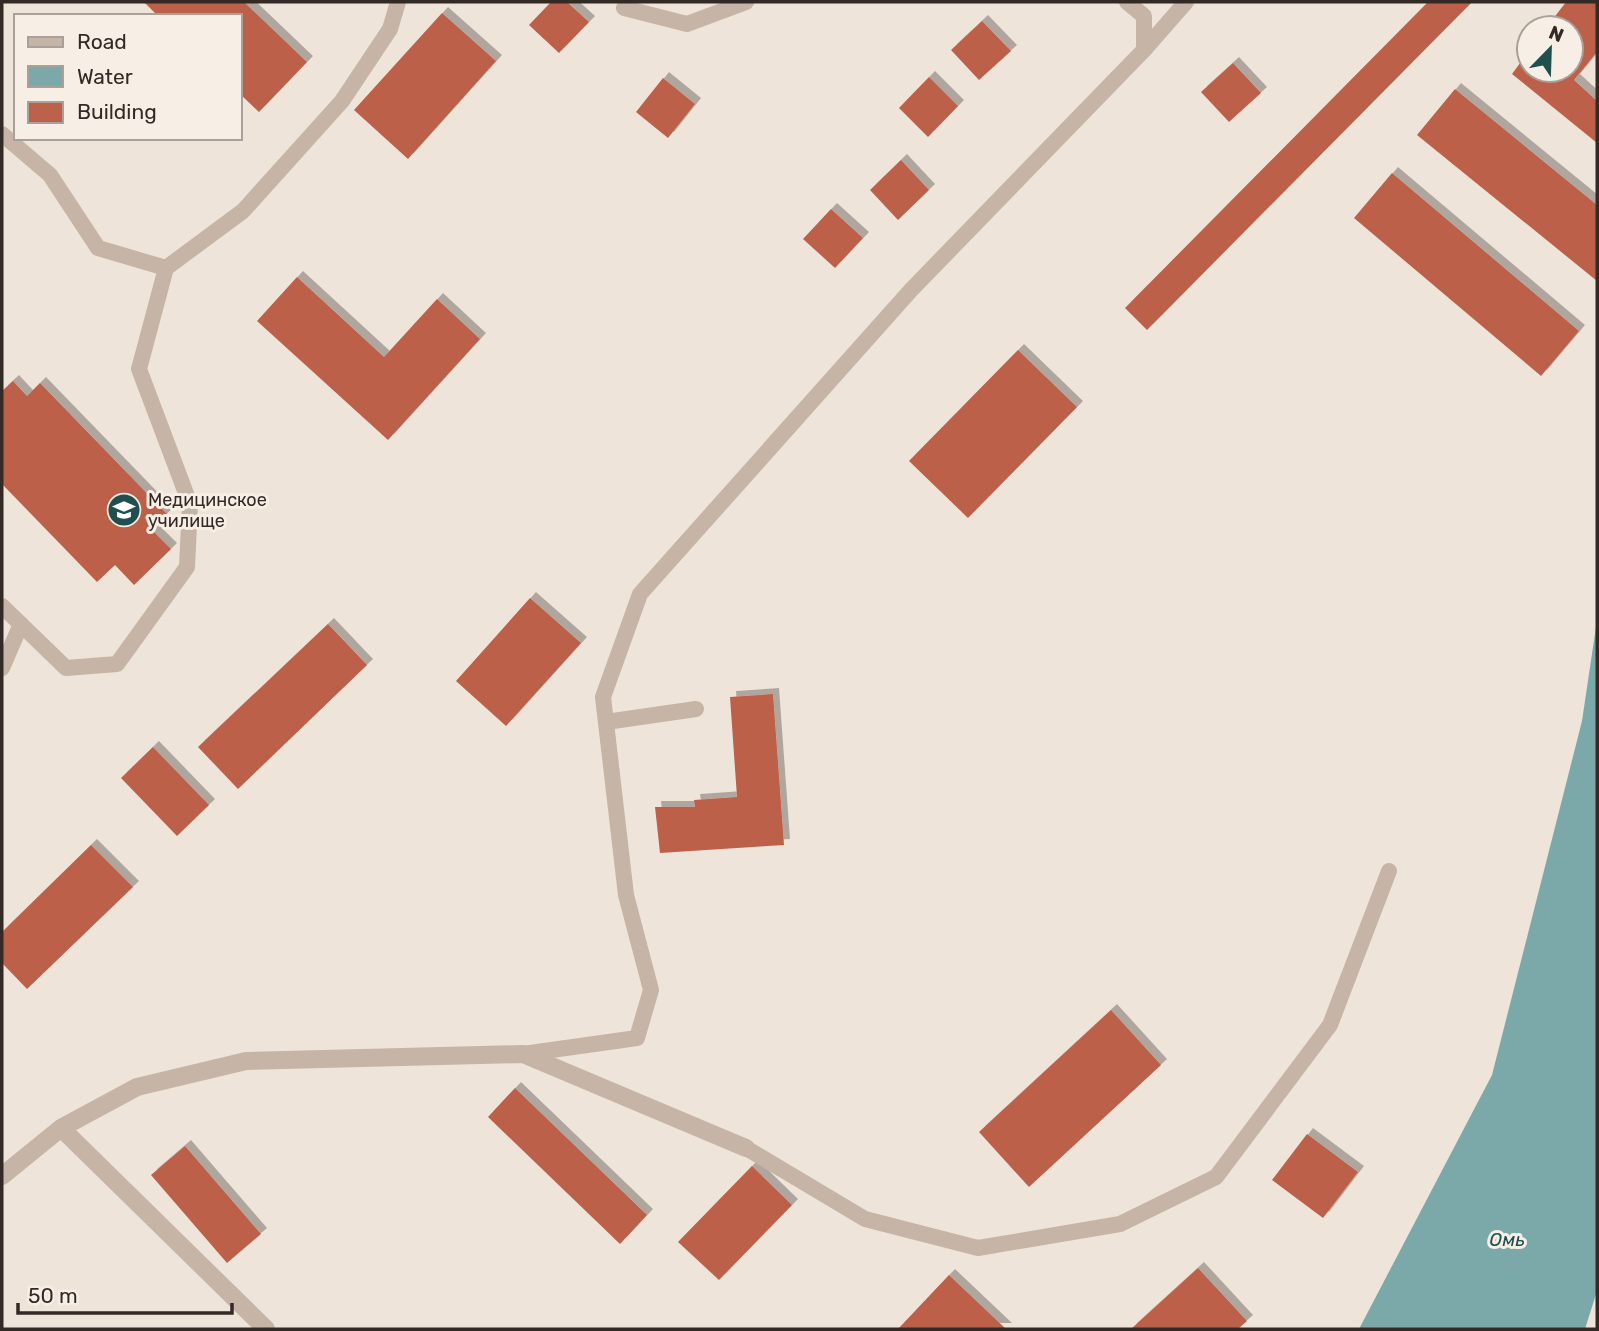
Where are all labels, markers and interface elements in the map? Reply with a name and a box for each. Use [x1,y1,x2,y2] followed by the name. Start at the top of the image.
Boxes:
[14,14,242,140] legend
[1515,14,1585,84] north arrow
[1546,21,1567,47] text: N
[77,29,127,54] text: Road
[77,64,133,89] text: Water
[77,99,157,124] text: Building
[148,489,267,532] place label: Медицинское училище
[105,491,143,529] school or university icon: Медицинское училище
[1489,1228,1525,1251] water label: Омь
[18,1272,231,1316] scale bar
[28,1283,78,1308] text: 50 m

